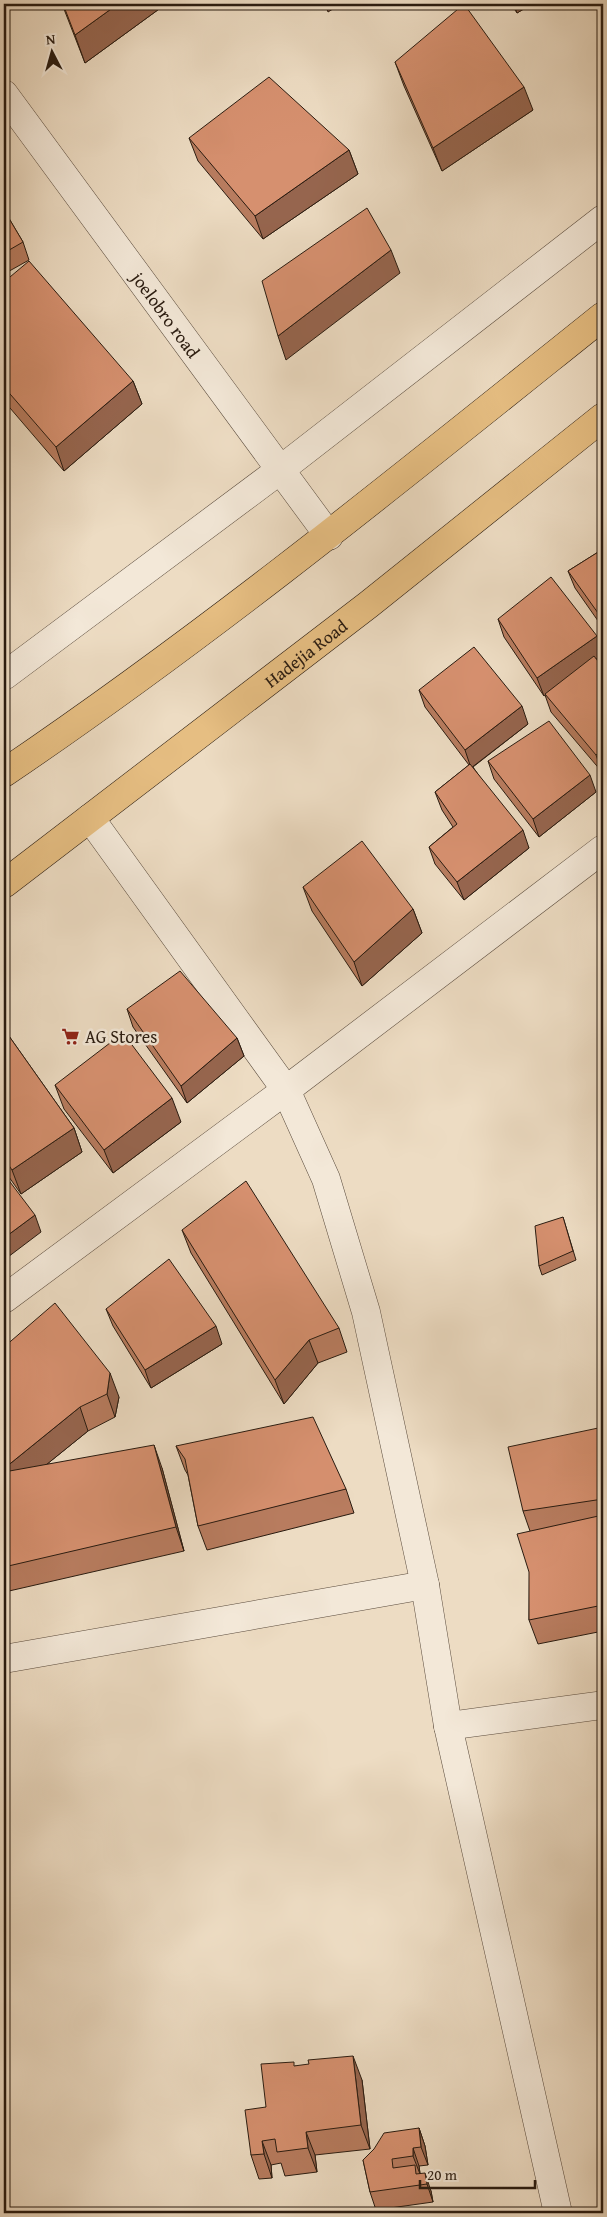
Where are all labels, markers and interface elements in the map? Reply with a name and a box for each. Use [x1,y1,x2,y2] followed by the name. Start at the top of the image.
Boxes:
[28,28,78,78] north arrow
[45,29,57,50] text: N
[124,264,207,364] street label: joelobro road
[258,612,353,694] street label: Hadejia Road
[85,1023,157,1050] place label: AG Stores
[61,1026,81,1046] supermarket icon: AG Stores
[420,2157,534,2189] scale bar
[427,2164,458,2185] text: 20 m

